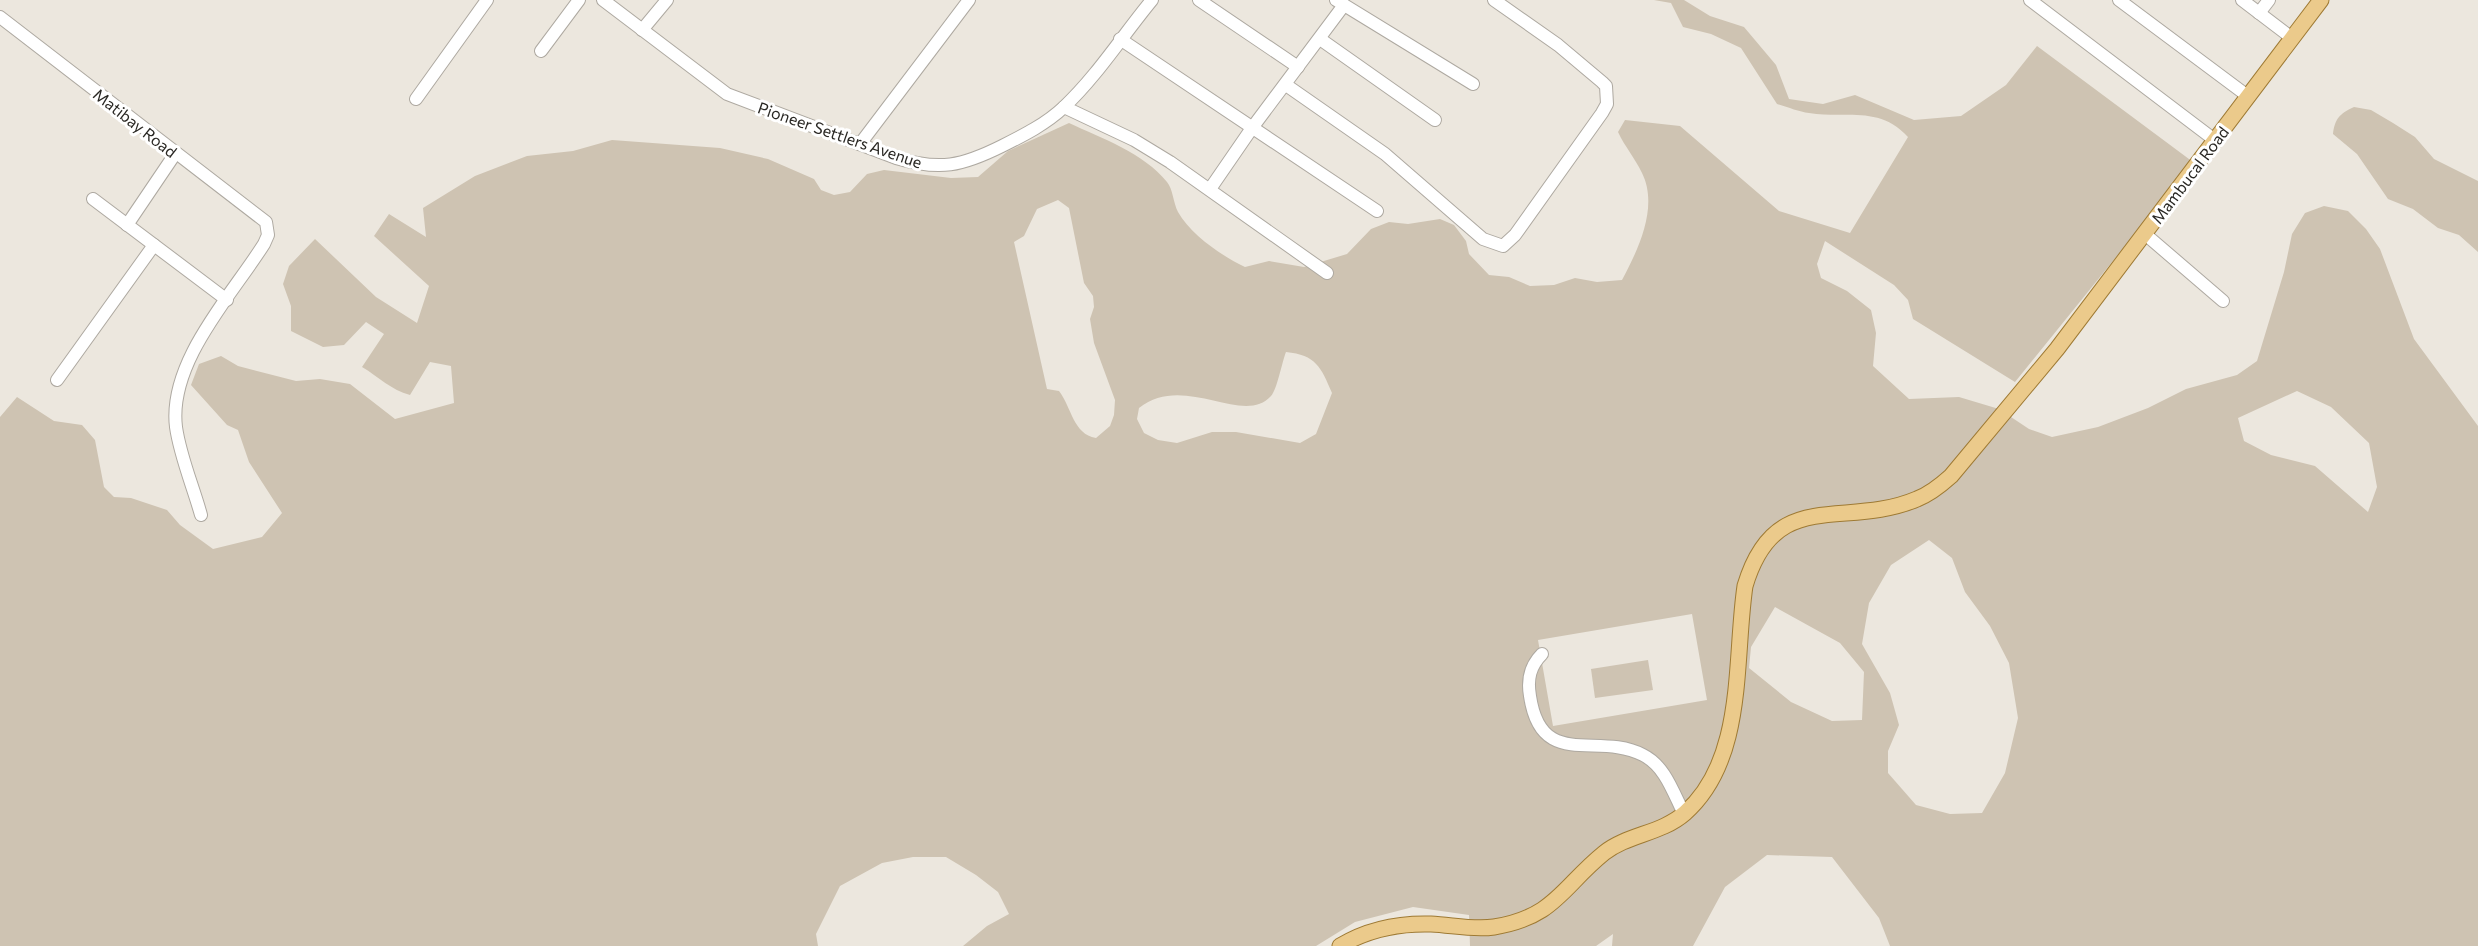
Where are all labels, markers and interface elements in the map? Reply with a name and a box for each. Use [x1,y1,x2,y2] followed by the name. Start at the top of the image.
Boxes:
[90,84,181,161] street label: Matibay Road
[756,97,925,172] street label: Pioneer Settlers Avenue
[2147,122,2232,227] street label: Mambucal Road

